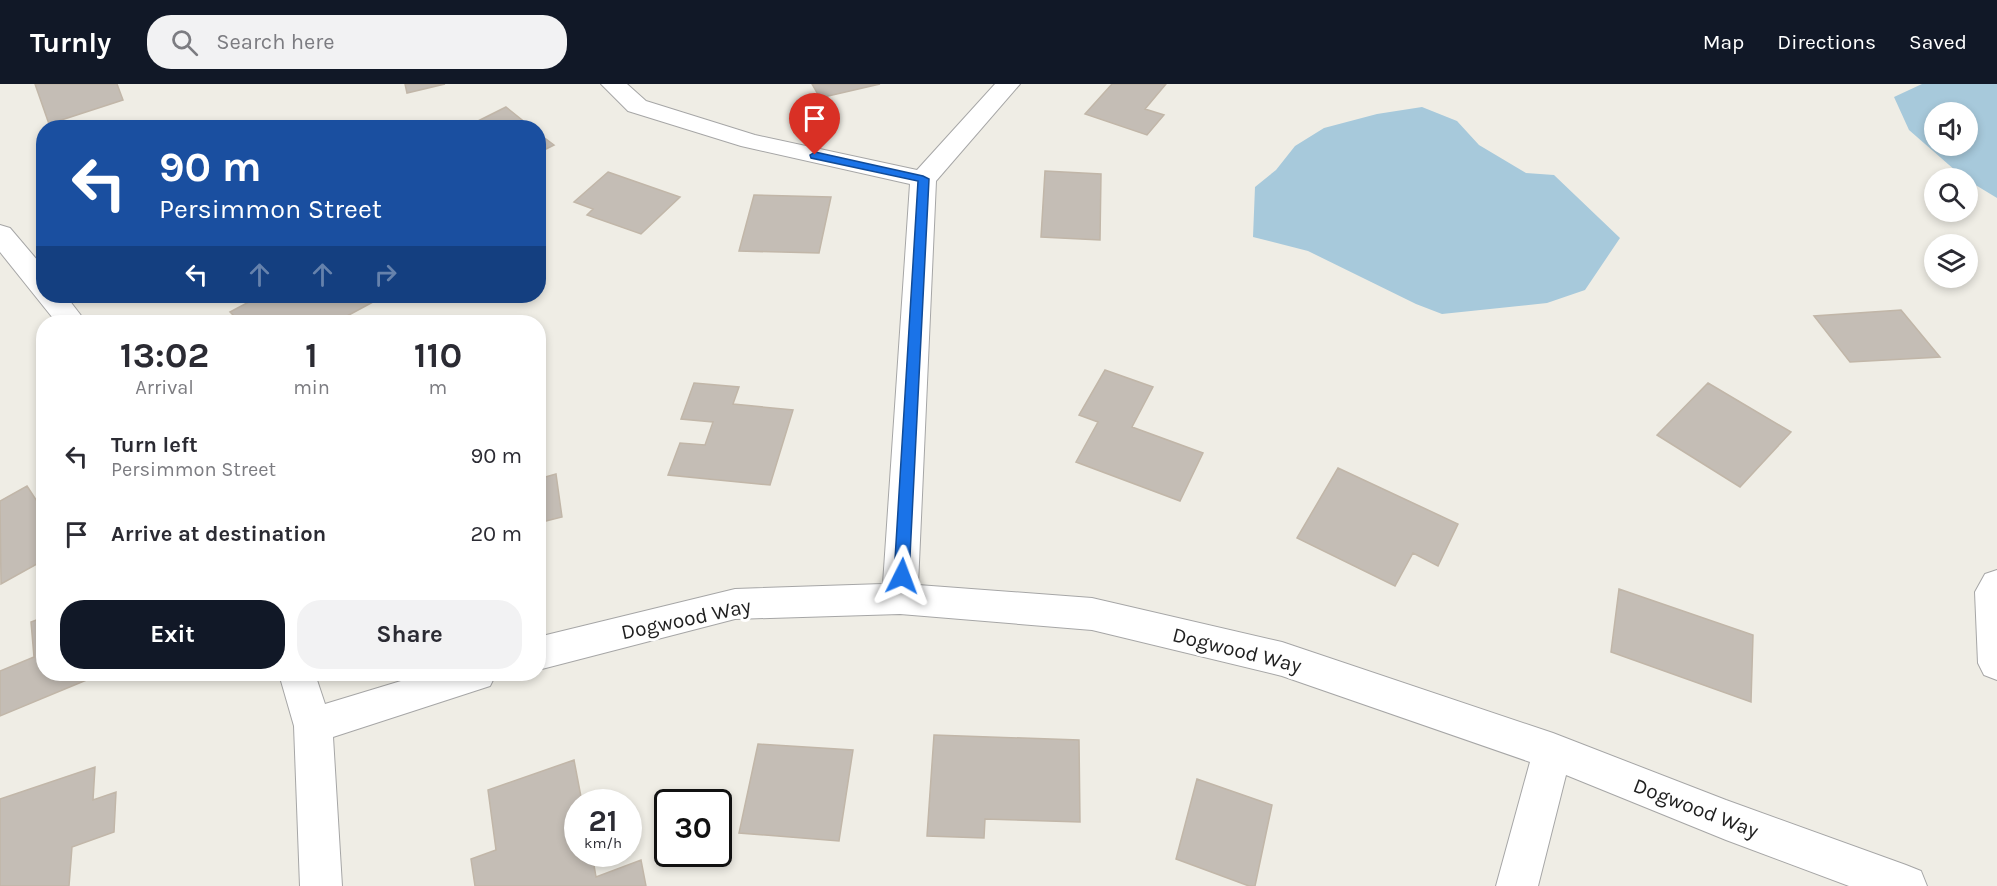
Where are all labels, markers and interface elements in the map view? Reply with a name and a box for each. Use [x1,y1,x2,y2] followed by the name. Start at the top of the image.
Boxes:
[147,15,567,69] search box
[30,26,111,59] text: Turnly
[168,26,201,59] icon: search
[216,29,335,55] text: Search here
[1703,30,1744,54] text: Map
[1777,30,1876,54] text: Directions
[1909,30,1967,54] text: Saved
[789,93,840,155] pin
[798,102,831,135] icon: arrive
[1924,102,1978,288] map controls
[1924,102,1978,156] button: sound
[159,142,262,192] text: 90 m
[60,144,138,222] icon: left
[1924,168,1978,222] button: search
[159,193,382,225] text: Persimmon Street
[1924,234,1978,288] button: layers
[180,258,213,291] icon: left
[243,258,276,291] icon: ahead
[306,258,339,291] icon: ahead
[369,258,402,291] icon: right
[120,334,209,376] text: 13:02
[305,334,318,376] text: 1
[414,334,462,376] text: 110
[135,376,194,399] text: Arrival
[293,376,330,399] text: min
[429,376,447,399] text: m
[111,432,198,458] text: Turn left
[60,440,93,473] icon: left
[470,443,522,469] text: 90 m
[111,458,276,481] text: Persimmon Street
[60,518,93,551] icon: arrive
[111,521,326,547] text: Arrive at destination
[470,521,522,547] text: 20 m
[870,544,934,608] position arrow
[619,593,753,644] street label: Dogwood Way
[60,600,285,669] button: Exit
[297,600,522,669] button: Share
[1170,622,1304,678] street label: Dogwood Way
[1630,773,1762,843] street label: Dogwood Way
[654,789,732,867] speed limit sign: 30
[589,803,617,839] text: 21
[584,834,622,852] text: km/h

